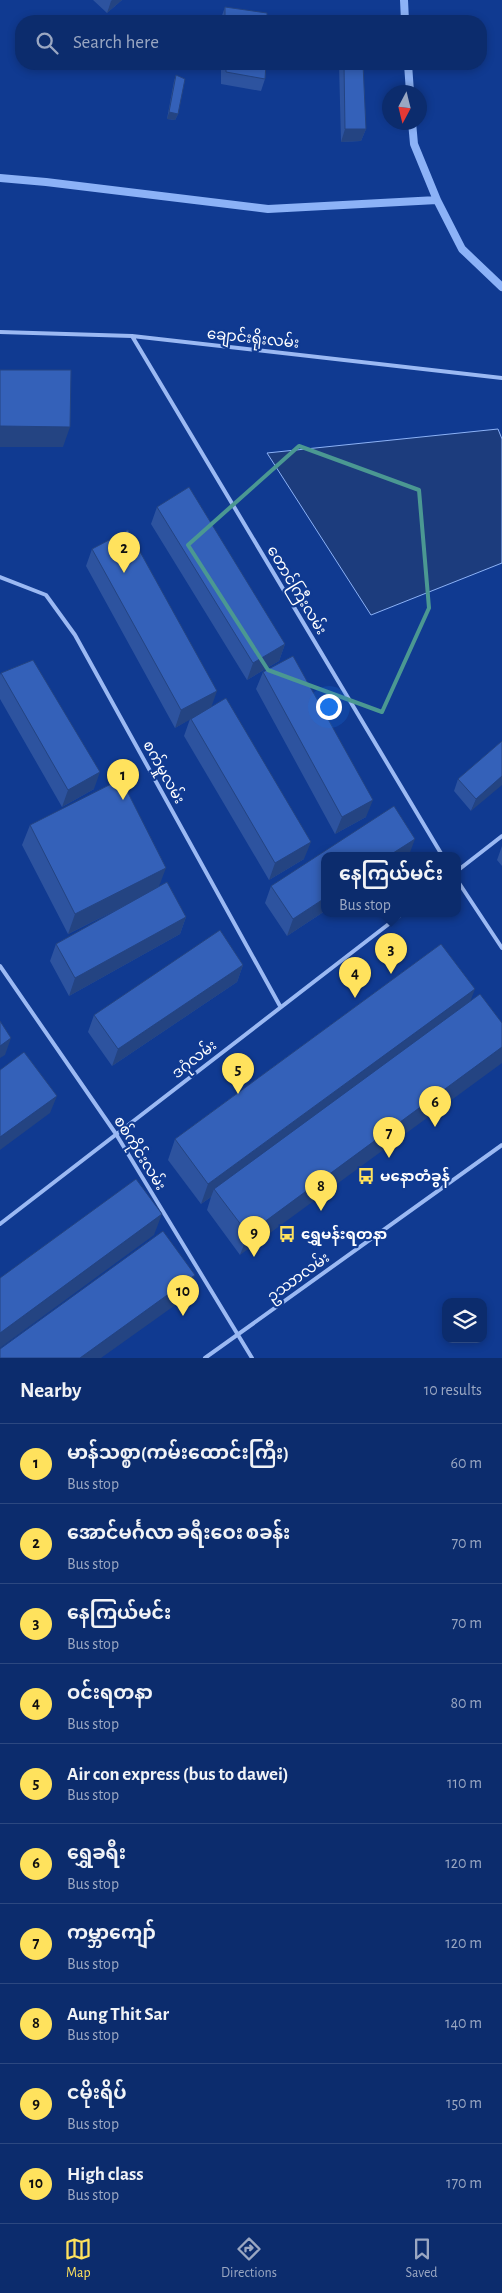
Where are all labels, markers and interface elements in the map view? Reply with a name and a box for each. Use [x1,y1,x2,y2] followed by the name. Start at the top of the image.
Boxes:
[15,15,487,70] search box
[33,29,61,57] icon: search
[73,33,159,52] text: Search here
[382,85,427,130] north arrow
[206,323,300,355] street label: ချောင်းရိုးလမ်း
[108,532,140,573] pin: 2
[261,542,331,639] street label: တောင်ကြီးလမ်း
[316,694,342,720] your location
[137,737,190,808] street label: စက်မှုလမ်း
[107,759,139,800] pin: 1
[321,852,461,917] popup
[339,865,443,884] text: နေကြယ်မင်း
[339,897,391,913] text: Bus stop
[375,933,407,974] pin: 3
[339,957,371,998] pin: 4
[167,1035,222,1084] street label: ဒဂုံလမ်း
[222,1053,254,1094] pin: 5
[419,1086,451,1127] pin: 6
[108,1112,171,1195] street label: စစ်ကိုင်းလမ်း
[373,1117,405,1158] pin: 7
[356,1166,376,1186] bus stop icon: မနောတံခွန်
[380,1166,450,1188] place label: မနောတံခွန်
[305,1170,337,1211] pin: 8
[238,1216,270,1257] pin: 9
[277,1224,297,1244] bus stop icon: ရွှေမန်းရတနာ
[301,1224,387,1246] place label: ရွှေမန်းရတနာ
[263,1248,334,1308] street label: ဥဿာလမ်း
[167,1275,199,1316] pin: 10
[442,1298,487,1343] map controls
[442,1298,487,1343] button: layers
[20,1380,81,1401] text: Nearby
[424,1382,482,1398] text: 10 results
[67,1444,289,1463] text: မာန်သစ္စာ(ကမ်းထောင်းကြီး)
[33,1455,39,1471] text: 1
[451,1455,482,1471] text: 60 m
[67,1476,119,1492] text: Bus stop
[67,1524,290,1543] text: အောင်မင်္ဂလာ ခရီးဝေး စခန်း
[32,1535,40,1551] text: 2
[451,1535,482,1551] text: 70 m
[67,1556,119,1572] text: Bus stop
[67,1604,171,1623] text: နေကြယ်မင်း
[33,1615,39,1631] text: 3
[451,1615,482,1631] text: 70 m
[67,1636,119,1652] text: Bus stop
[67,1684,153,1703] text: ဝင်းရတနာ
[32,1695,40,1711] text: 4
[451,1695,482,1711] text: 80 m
[67,1716,119,1732] text: Bus stop
[67,1765,289,1784] text: Air con express (bus to dawei)
[33,1775,39,1791] text: 5
[447,1775,482,1791] text: 110 m
[67,1787,119,1803] text: Bus stop
[67,1844,126,1863] text: ရွှေခရီး
[32,1855,40,1871] text: 6
[445,1855,482,1871] text: 120 m
[67,1876,119,1892] text: Bus stop
[67,1924,156,1943] text: ကမ္ဘာကျော်
[33,1935,39,1951] text: 7
[445,1935,482,1951] text: 120 m
[67,1956,119,1972] text: Bus stop
[67,2005,169,2024] text: Aung Thit Sar
[32,2015,40,2031] text: 8
[445,2015,482,2031] text: 140 m
[67,2027,119,2043] text: Bus stop
[67,2084,127,2103] text: ငမိုးရိပ်
[32,2095,40,2111] text: 9
[446,2095,482,2111] text: 150 m
[67,2116,119,2132] text: Bus stop
[67,2165,144,2184] text: High class
[29,2175,43,2191] text: 10
[446,2175,482,2191] text: 170 m
[67,2187,119,2203] text: Bus stop
[64,2235,92,2282] tab: Map
[221,2235,277,2282] tab: Directions
[406,2235,438,2282] tab: Saved

